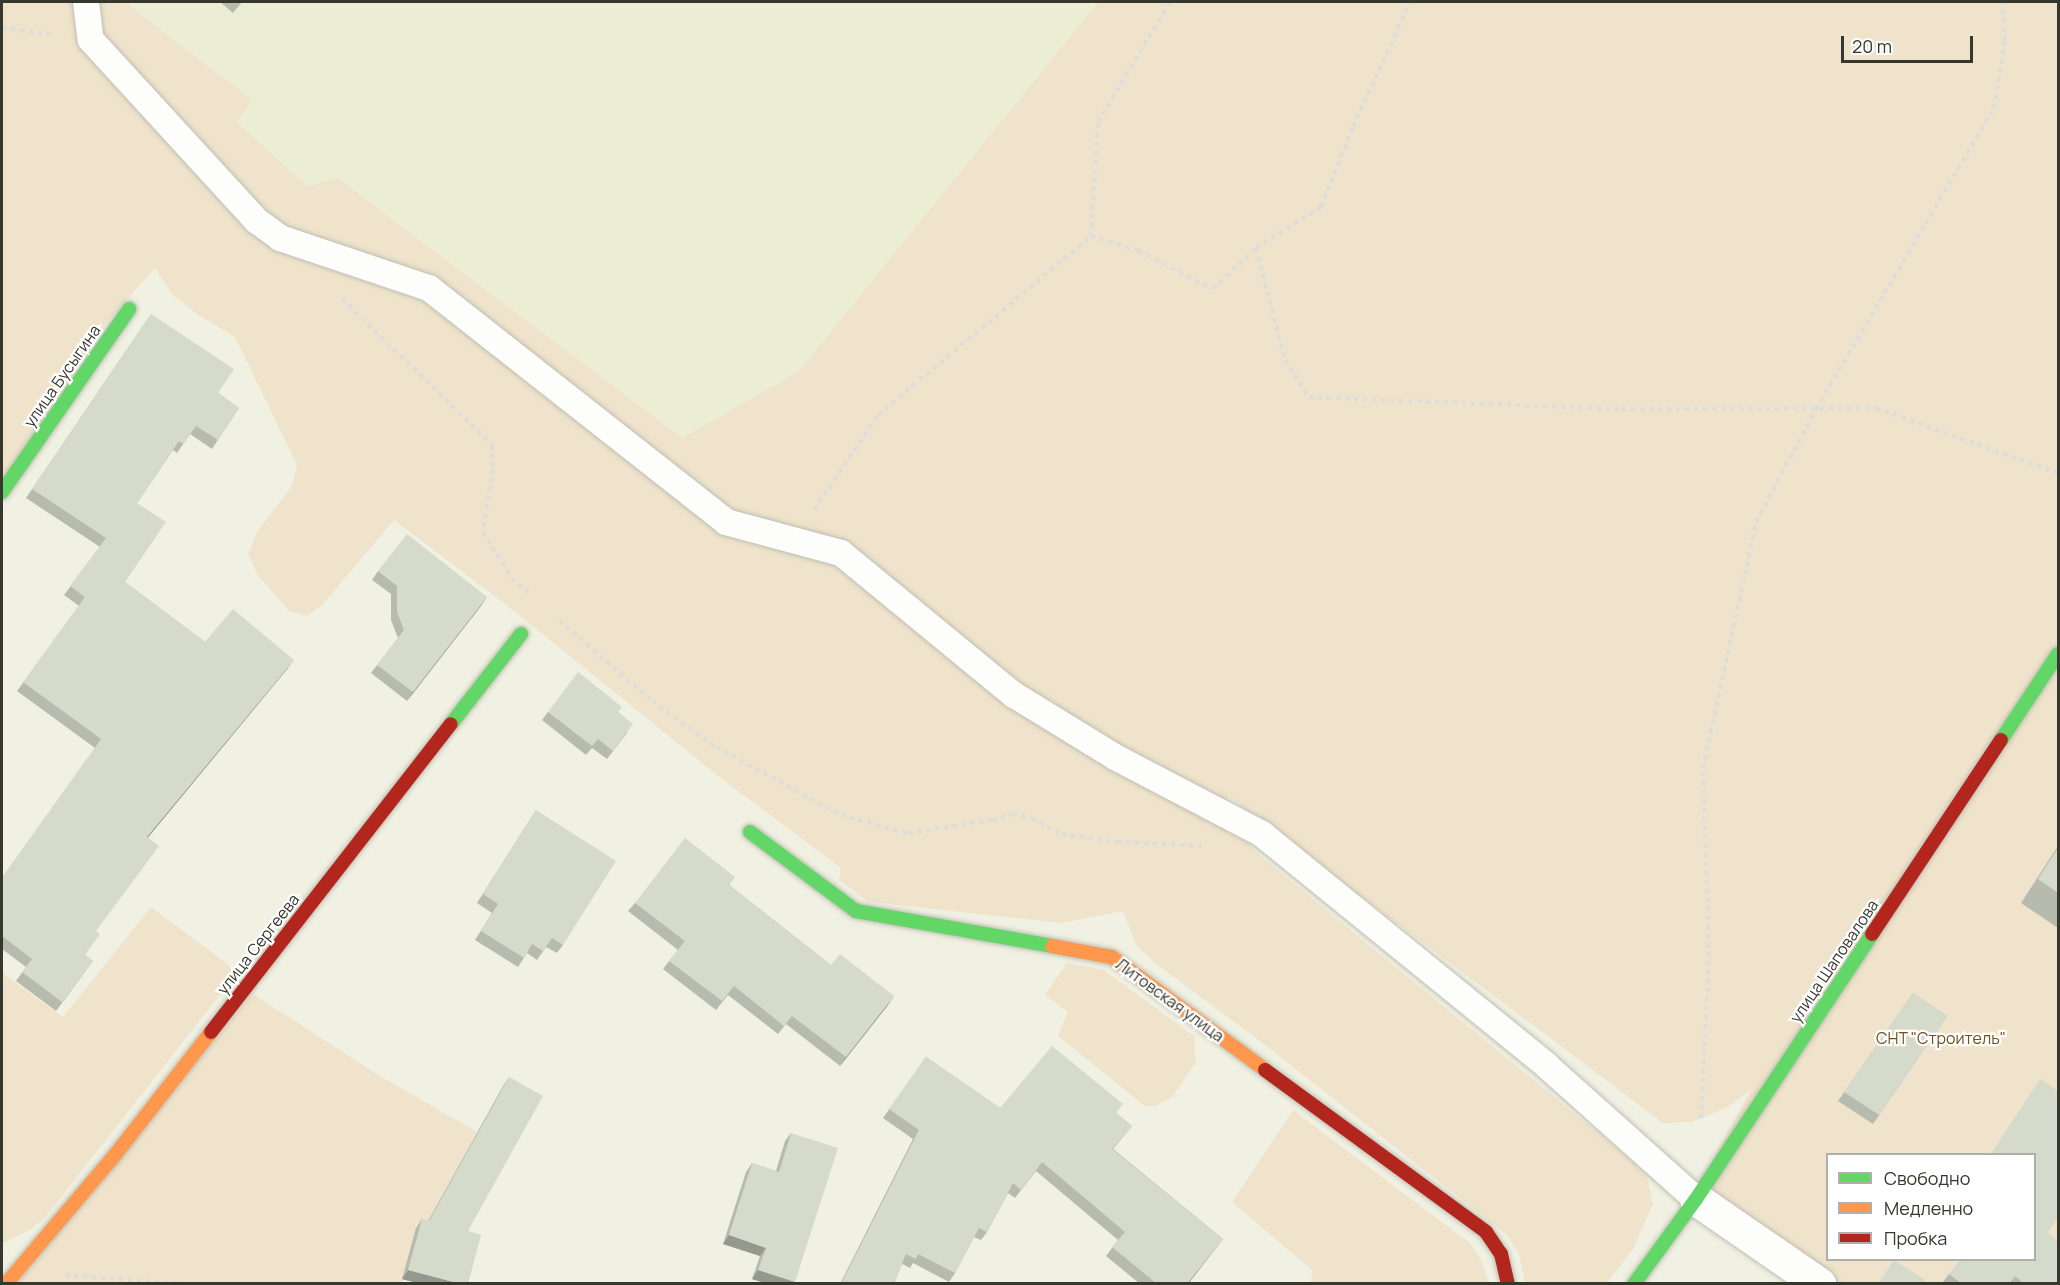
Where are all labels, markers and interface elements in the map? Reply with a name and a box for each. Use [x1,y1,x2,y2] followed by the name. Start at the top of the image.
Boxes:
[1844,24,1976,62] scale bar
[1852,34,1892,58] text: 20 m
[20,321,104,431] street label: улица Бусыгина
[213,890,303,998] street label: улица Сергеева
[1786,896,1882,1026] street label: улица Шаповалова
[1112,954,1228,1046] street label: Литовская улица
[1876,1028,2006,1048] park label: СНТ "Строитель"
[1826,1153,2036,1261] legend
[1884,1166,1970,1190] text: Свободно
[1884,1196,1973,1220] text: Медленно
[1884,1226,1947,1250] text: Пробка

